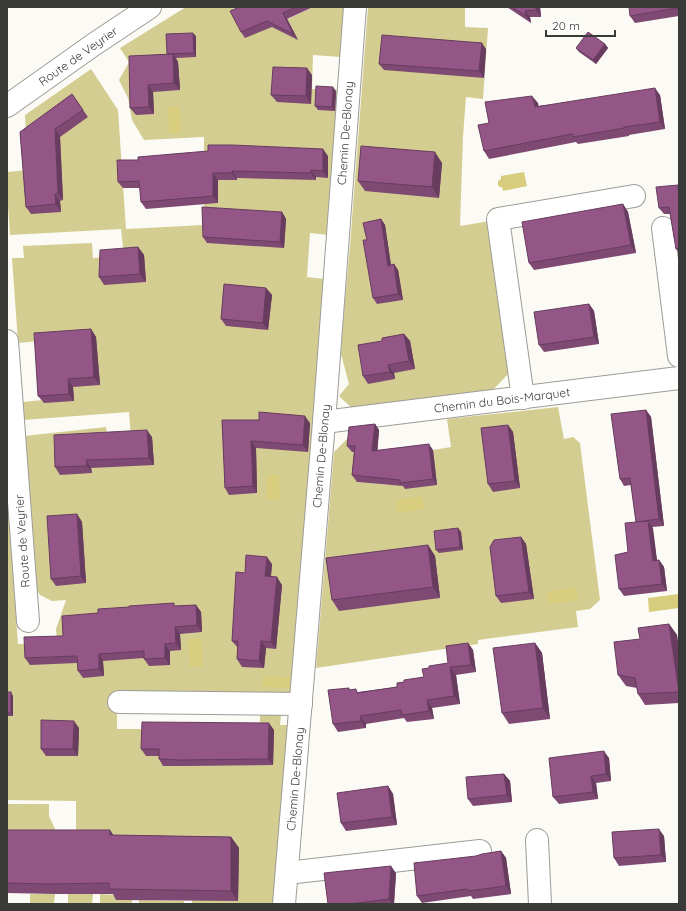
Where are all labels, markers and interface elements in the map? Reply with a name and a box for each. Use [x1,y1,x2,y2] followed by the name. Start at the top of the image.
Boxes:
[546,12,615,38] scale bar
[552,18,580,33] text: 20 m
[35,23,121,89] street label: Route de Veyrier
[334,81,356,185] street label: Chemin De-Blonay
[433,384,571,416] street label: Chemin du Bois-Marquet
[309,404,333,508] street label: Chemin De-Blonay
[11,494,33,588] street label: Route de Veyrier
[283,727,307,831] street label: Chemin De-Blonay

